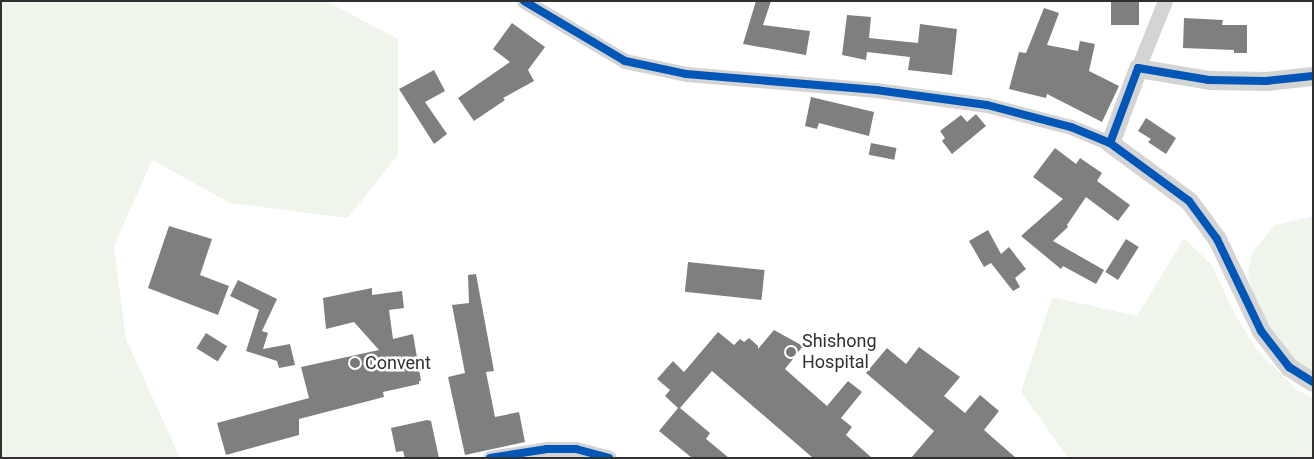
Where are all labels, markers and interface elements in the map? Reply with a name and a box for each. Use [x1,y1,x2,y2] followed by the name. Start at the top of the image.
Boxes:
[802,331,876,374] place label: Shishong Hospital
[784,345,798,359] marker: Shishong Hospital
[365,352,431,374] place label: Convent
[349,357,361,369] marker: Convent

